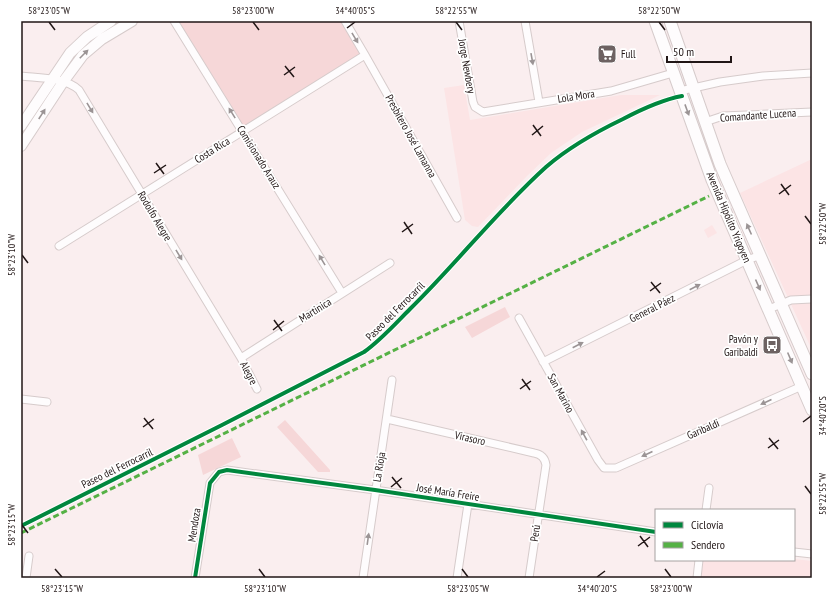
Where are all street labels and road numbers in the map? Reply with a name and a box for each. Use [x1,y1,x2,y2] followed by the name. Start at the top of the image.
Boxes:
[455,37,479,95] street label: Jorge Newbery
[556,86,596,106] street label: Lola Mora
[382,92,440,180] street label: Presbítero José Lamanna
[719,105,797,125] street label: Comandante Lucena
[234,123,284,191] street label: Comisionado Arauz
[192,134,232,166] street label: Costa Rica
[703,169,755,265] street label: Avenida Hipólito Yrigoyen
[135,189,176,244] street label: Rodolfo Alegre
[363,278,428,343] street label: Paseo del Ferrocarril
[627,291,677,325] street label: General Páez
[296,295,334,325] street label: Martinica
[237,359,261,388] street label: Alegre
[545,371,578,415] street label: San Marino
[685,416,721,442] street label: Garibaldi
[452,427,487,448] street label: Virasoro
[79,444,155,491] street label: Paseo del Ferrocarril
[370,451,388,483] street label: La Rioja
[415,480,481,504] street label: José María Freire
[184,507,204,543] street label: Mendoza
[527,523,543,542] street label: Perú

